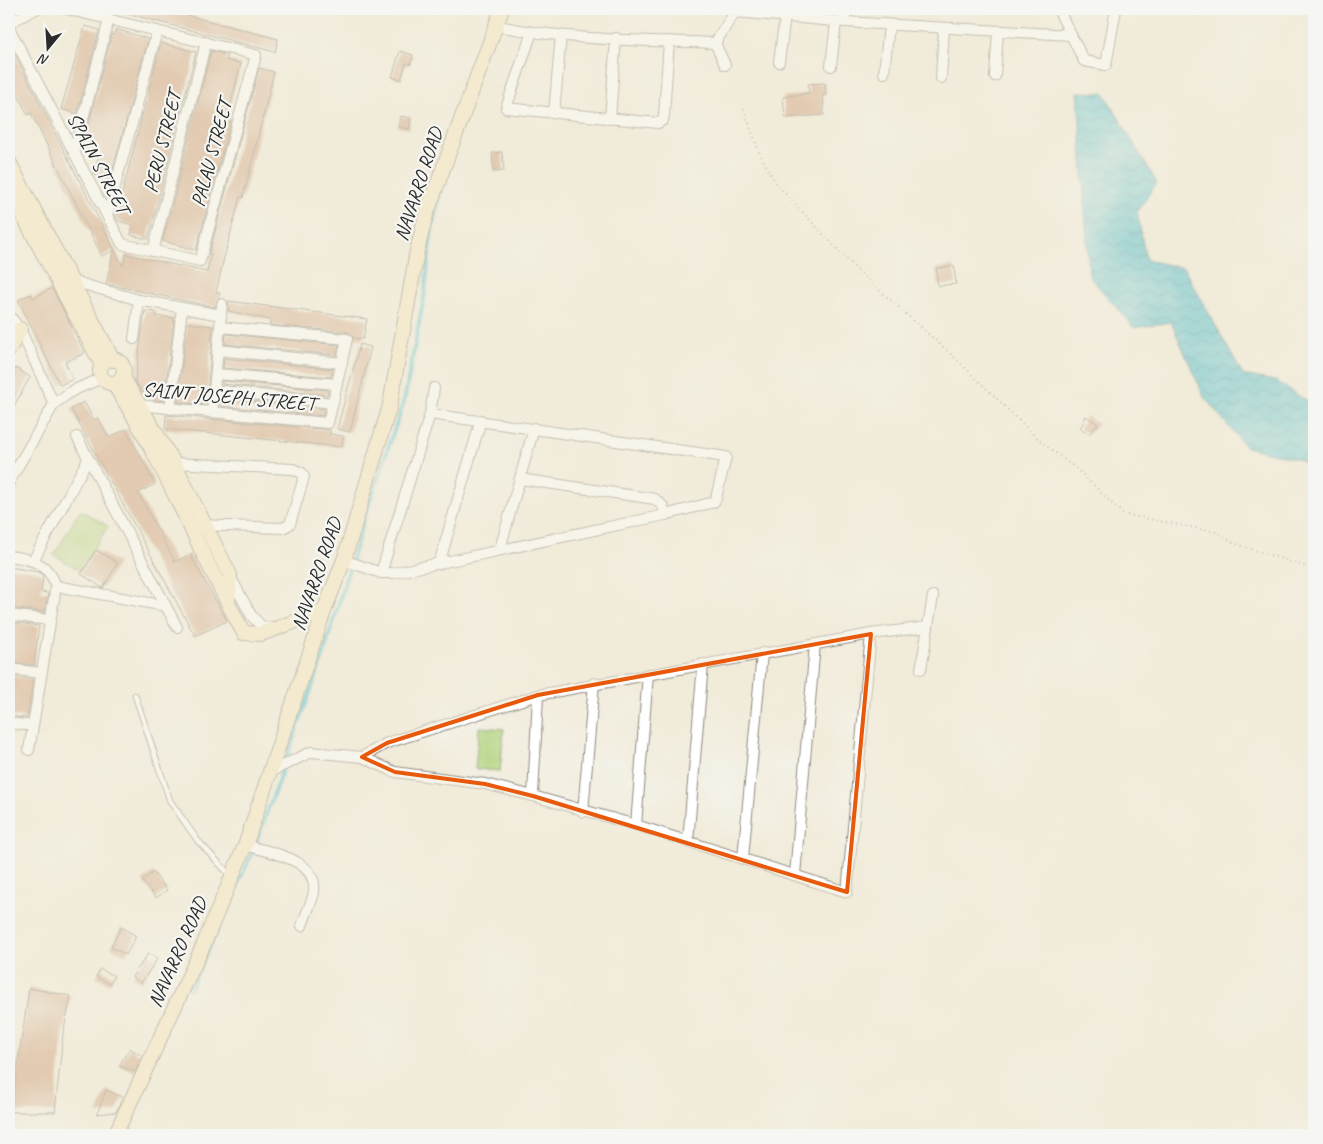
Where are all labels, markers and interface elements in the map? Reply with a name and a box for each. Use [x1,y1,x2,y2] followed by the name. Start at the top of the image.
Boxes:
[22,22,72,72] north arrow
[35,50,51,69] text: N
[138,84,188,195] street label: PERU STREET
[185,92,239,209] street label: PALAU STREET
[61,108,137,222] street label: SPAIN STREET
[388,122,449,244] street label: NAVARRO ROAD
[141,376,321,417] street label: SAINT JOSEPH STREET
[286,512,348,634] street label: NAVARRO ROAD
[142,891,214,1011] street label: NAVARRO ROAD

